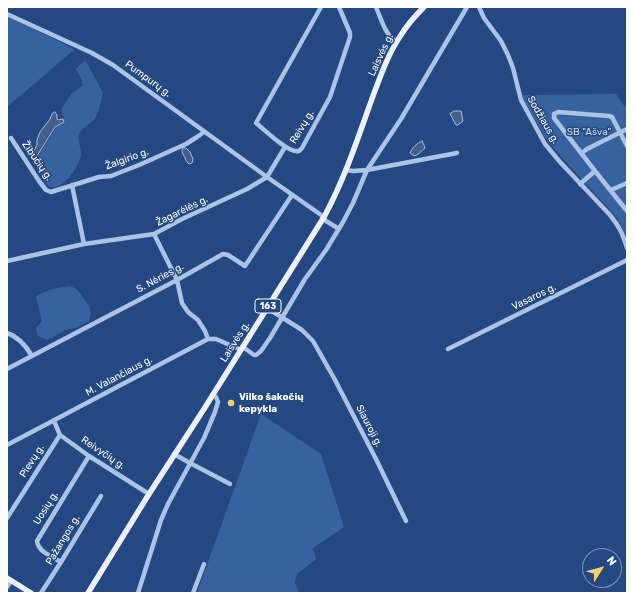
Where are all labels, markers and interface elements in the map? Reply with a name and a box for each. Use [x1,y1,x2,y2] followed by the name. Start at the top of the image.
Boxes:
[366,32,396,78] street label: Laisvės g.
[123,58,173,100] street label: Pumpurų g.
[525,94,561,146] street label: Sodžiaus g.
[287,108,317,146] street label: Reivų g.
[567,126,611,138] park label: SB "Ašva"
[19,139,55,183] street label: Žibučių g.
[104,146,150,172] street label: Žalgirio g.
[154,193,210,229] street label: Žagarėlės g.
[134,261,186,295] street label: S. Nėries g.
[510,281,558,313] street label: Vasaros g.
[255,299,281,313] road number: 163
[218,320,252,364] street label: Laisvės g.
[84,353,154,399] street label: M. Valančiaus g.
[239,391,304,414] place label: Vilko šakočių kepykla
[226,398,236,408] marker: Vilko šakočių kepykla
[353,403,385,449] street label: Siauroji g.
[79,434,127,472] street label: Reivyčių g.
[17,442,47,480] street label: Pievų g.
[31,489,61,527] street label: Uosių g.
[43,513,83,567] street label: Pažangos g.
[582,548,622,588] north arrow
[604,554,619,568] text: N

